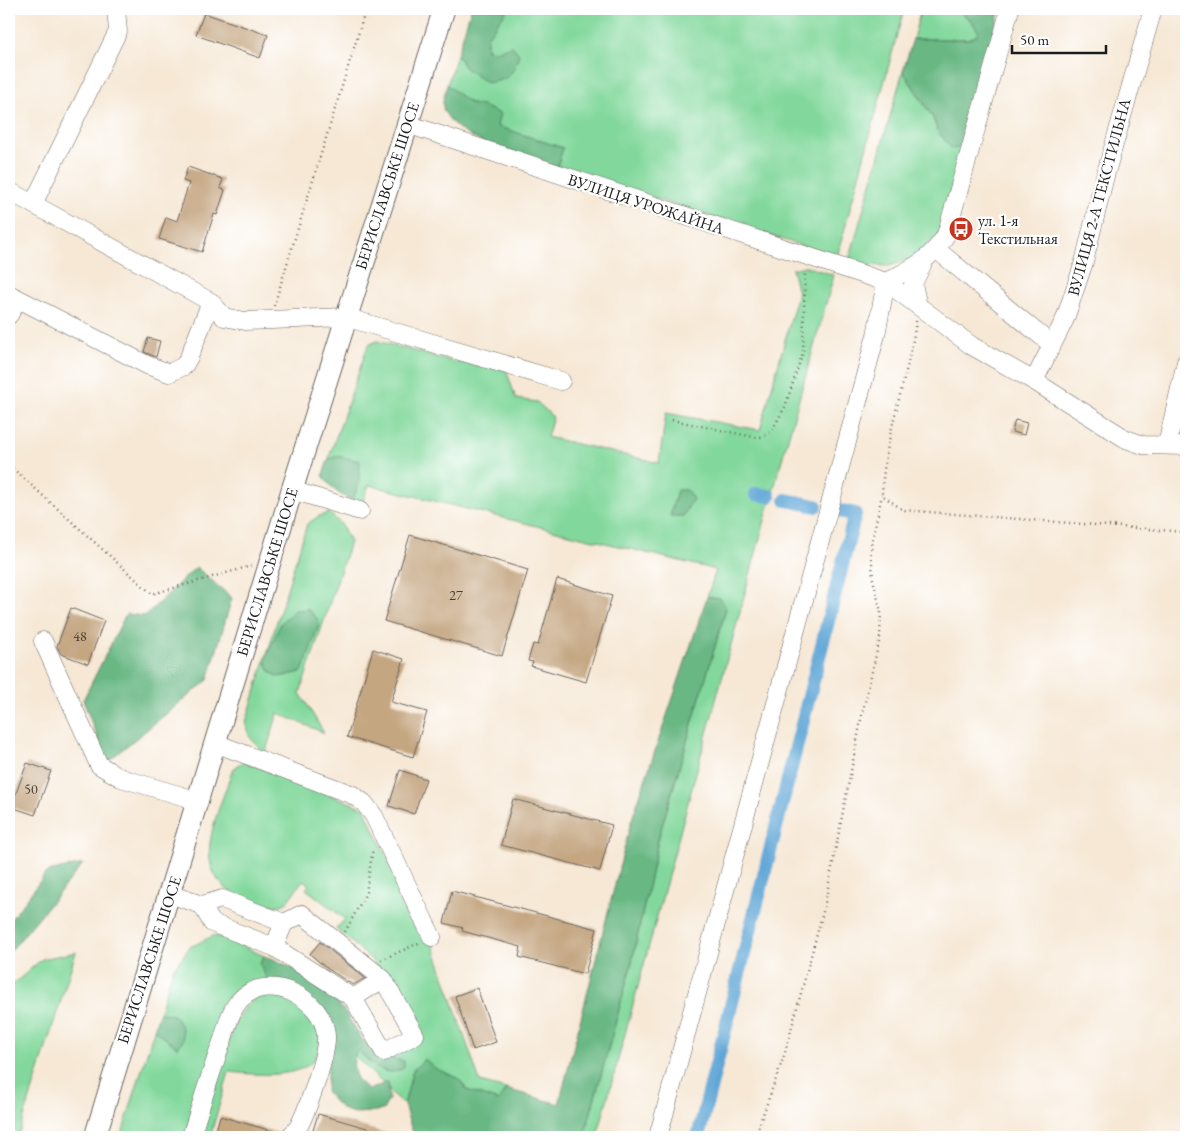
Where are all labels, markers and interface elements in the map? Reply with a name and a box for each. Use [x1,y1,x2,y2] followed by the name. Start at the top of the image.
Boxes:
[1012,22,1106,54] scale bar
[1020,30,1049,49] text: 50 m
[1062,95,1136,298] street label: ВУЛИЦЯ 2-А ТЕКСТИЛЬНА
[350,99,424,273] street label: БЕРИСЛАВСЬКЕ ШОСЕ
[565,169,728,239] street label: ВУЛИЦЯ УРОЖАЙНА
[978,210,1058,249] place label: ул. 1-я Текстильная
[948,216,974,242] bus stop icon: ул. 1-я Текстильная
[231,485,303,659] street label: БЕРИСЛАВСЬКЕ ШОСЕ
[449,586,463,604] house number: 27
[73,627,87,645] house number: 48
[24,780,38,798] house number: 50
[112,873,186,1047] street label: БЕРИСЛАВСЬКЕ ШОСЕ

